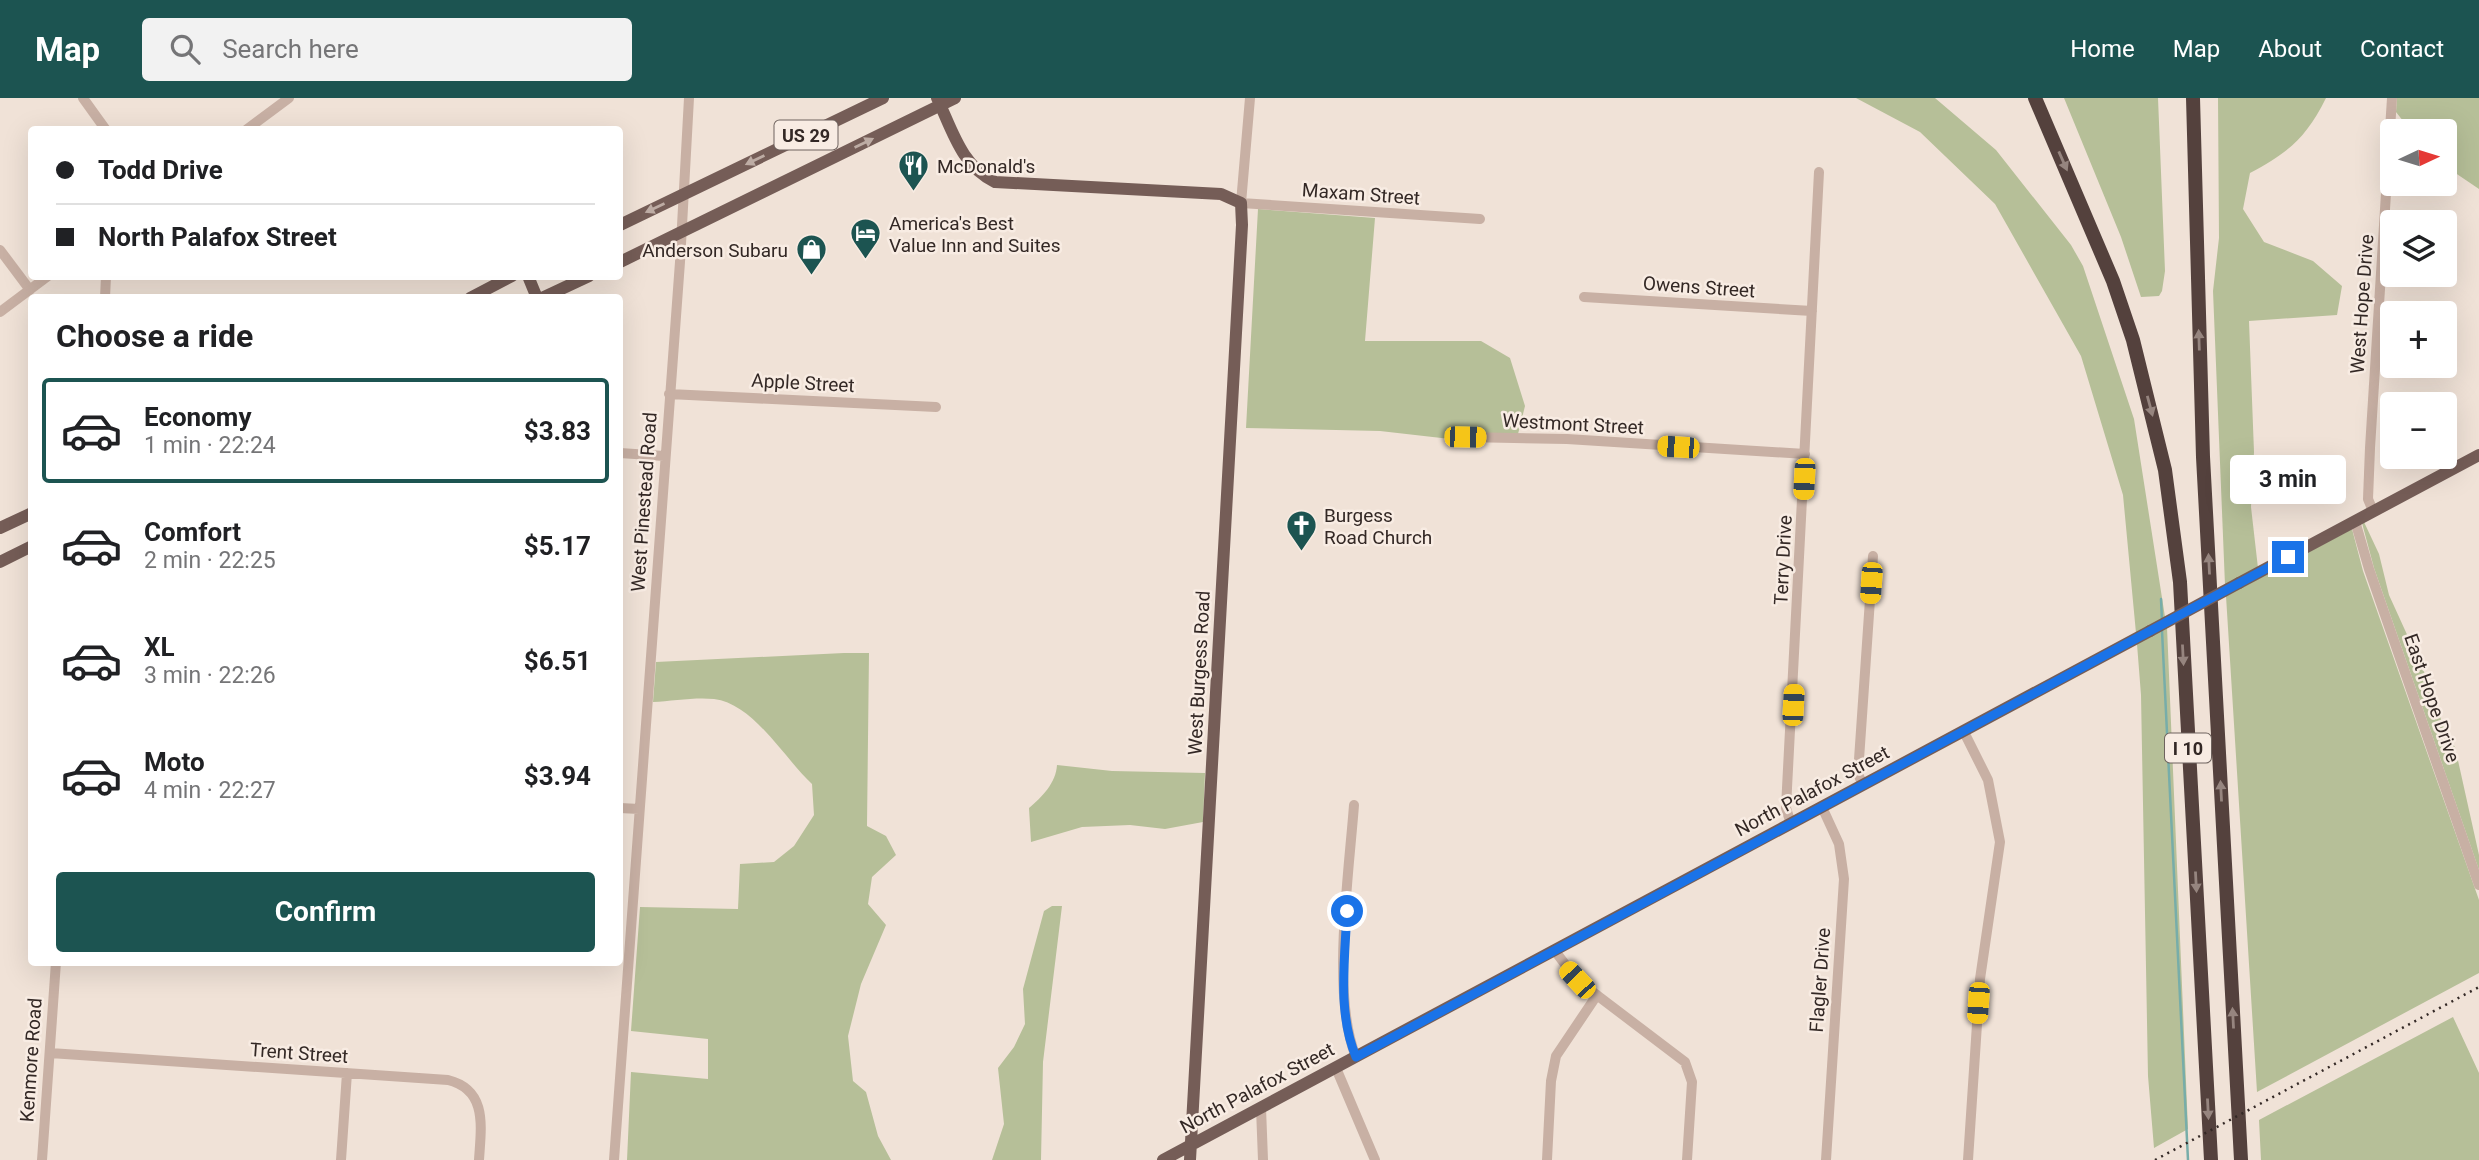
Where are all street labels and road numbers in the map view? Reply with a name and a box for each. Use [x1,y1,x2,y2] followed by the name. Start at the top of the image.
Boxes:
[774,120,838,150] road number: US 29
[1301,178,1421,210] street label: Maxam Street
[2346,233,2378,375] street label: West Hope Drive
[1642,272,1756,302] street label: Owens Street
[751,369,855,397] street label: Apple Street
[1502,409,1644,439] street label: Westmont Street
[626,411,662,593] street label: West Pinestead Road
[1769,514,1797,606] street label: Terry Drive
[1183,590,1215,756] street label: West Burgess Road
[2399,631,2465,765] street label: East Hope Drive
[2165,734,2211,762] road number: I 10
[1731,741,1893,841] street label: North Palafox Street
[1805,927,1835,1033] street label: Flagler Drive
[15,997,47,1123] street label: Kenmore Road
[249,1038,349,1068] street label: Trent Street
[1176,1038,1338,1138] street label: North Palafox Street

